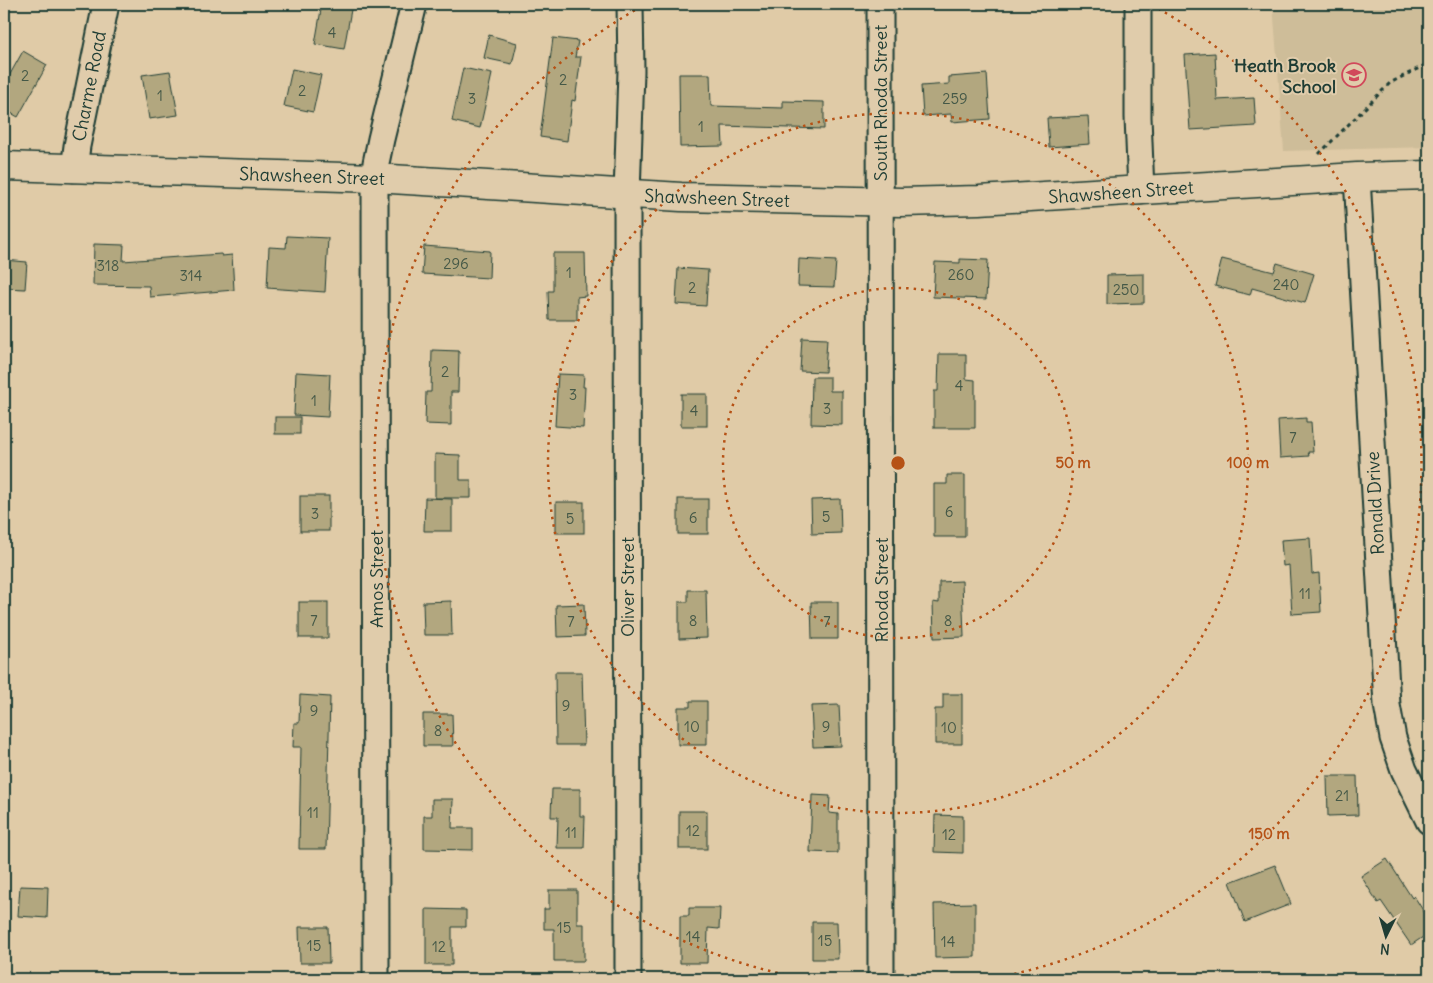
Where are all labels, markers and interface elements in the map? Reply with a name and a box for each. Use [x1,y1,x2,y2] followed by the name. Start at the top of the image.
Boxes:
[328,23,337,42] house number: 4
[869,25,892,181] street label: South Rhoda Street
[67,29,111,143] street label: Charme Road
[1234,54,1336,98] place label: Heath Brook School
[1341,62,1367,88] school or university icon: Heath Brook School
[21,66,29,85] house number: 2
[559,70,567,89] house number: 2
[298,81,306,100] house number: 2
[157,86,163,105] house number: 1
[468,89,476,108] house number: 3
[942,89,968,108] house number: 259
[698,117,704,136] house number: 1
[239,162,385,190] street label: Shawsheen Street
[1048,175,1194,209] street label: Shawsheen Street
[644,184,790,212] street label: Shawsheen Street
[443,254,469,273] house number: 296
[97,256,119,275] house number: 318
[566,263,572,282] house number: 1
[948,265,974,284] house number: 260
[180,266,203,285] house number: 314
[1273,275,1299,294] house number: 240
[688,278,696,297] house number: 2
[1113,280,1139,299] house number: 250
[441,362,449,381] house number: 2
[955,376,964,395] house number: 4
[569,385,577,404] house number: 3
[311,391,317,410] house number: 1
[823,399,831,418] house number: 3
[690,401,699,420] house number: 4
[1289,428,1297,447] house number: 7
[1361,451,1389,555] street label: Ronald Drive
[1055,453,1091,472] text: 50 m
[1227,453,1269,472] text: 100 m
[889,454,907,472] centre of rings
[945,502,953,521] house number: 6
[311,504,319,523] house number: 3
[822,507,830,526] house number: 5
[689,508,697,527] house number: 6
[566,509,574,528] house number: 5
[365,530,388,628] street label: Amos Street
[616,537,639,637] street label: Oliver Street
[870,537,893,643] street label: Rhoda Street
[1299,584,1311,603] house number: 11
[310,611,318,630] house number: 7
[689,611,697,630] house number: 8
[944,611,952,630] house number: 8
[567,612,575,631] house number: 7
[823,612,831,631] house number: 7
[562,696,570,715] house number: 9
[310,701,318,720] house number: 9
[684,717,700,736] house number: 10
[822,717,830,736] house number: 9
[941,718,957,737] house number: 10
[434,721,442,740] house number: 8
[1335,786,1349,805] house number: 21
[307,803,319,822] house number: 11
[686,821,700,840] house number: 12
[565,823,577,842] house number: 11
[1248,824,1290,843] text: 150 m
[942,825,956,844] house number: 12
[1360,910,1410,960] north arrow
[557,918,571,937] house number: 15
[686,927,701,946] house number: 14
[818,931,832,950] house number: 15
[941,932,956,951] house number: 14
[307,936,321,955] house number: 15
[432,937,446,956] house number: 12
[1379,940,1390,958] text: N

